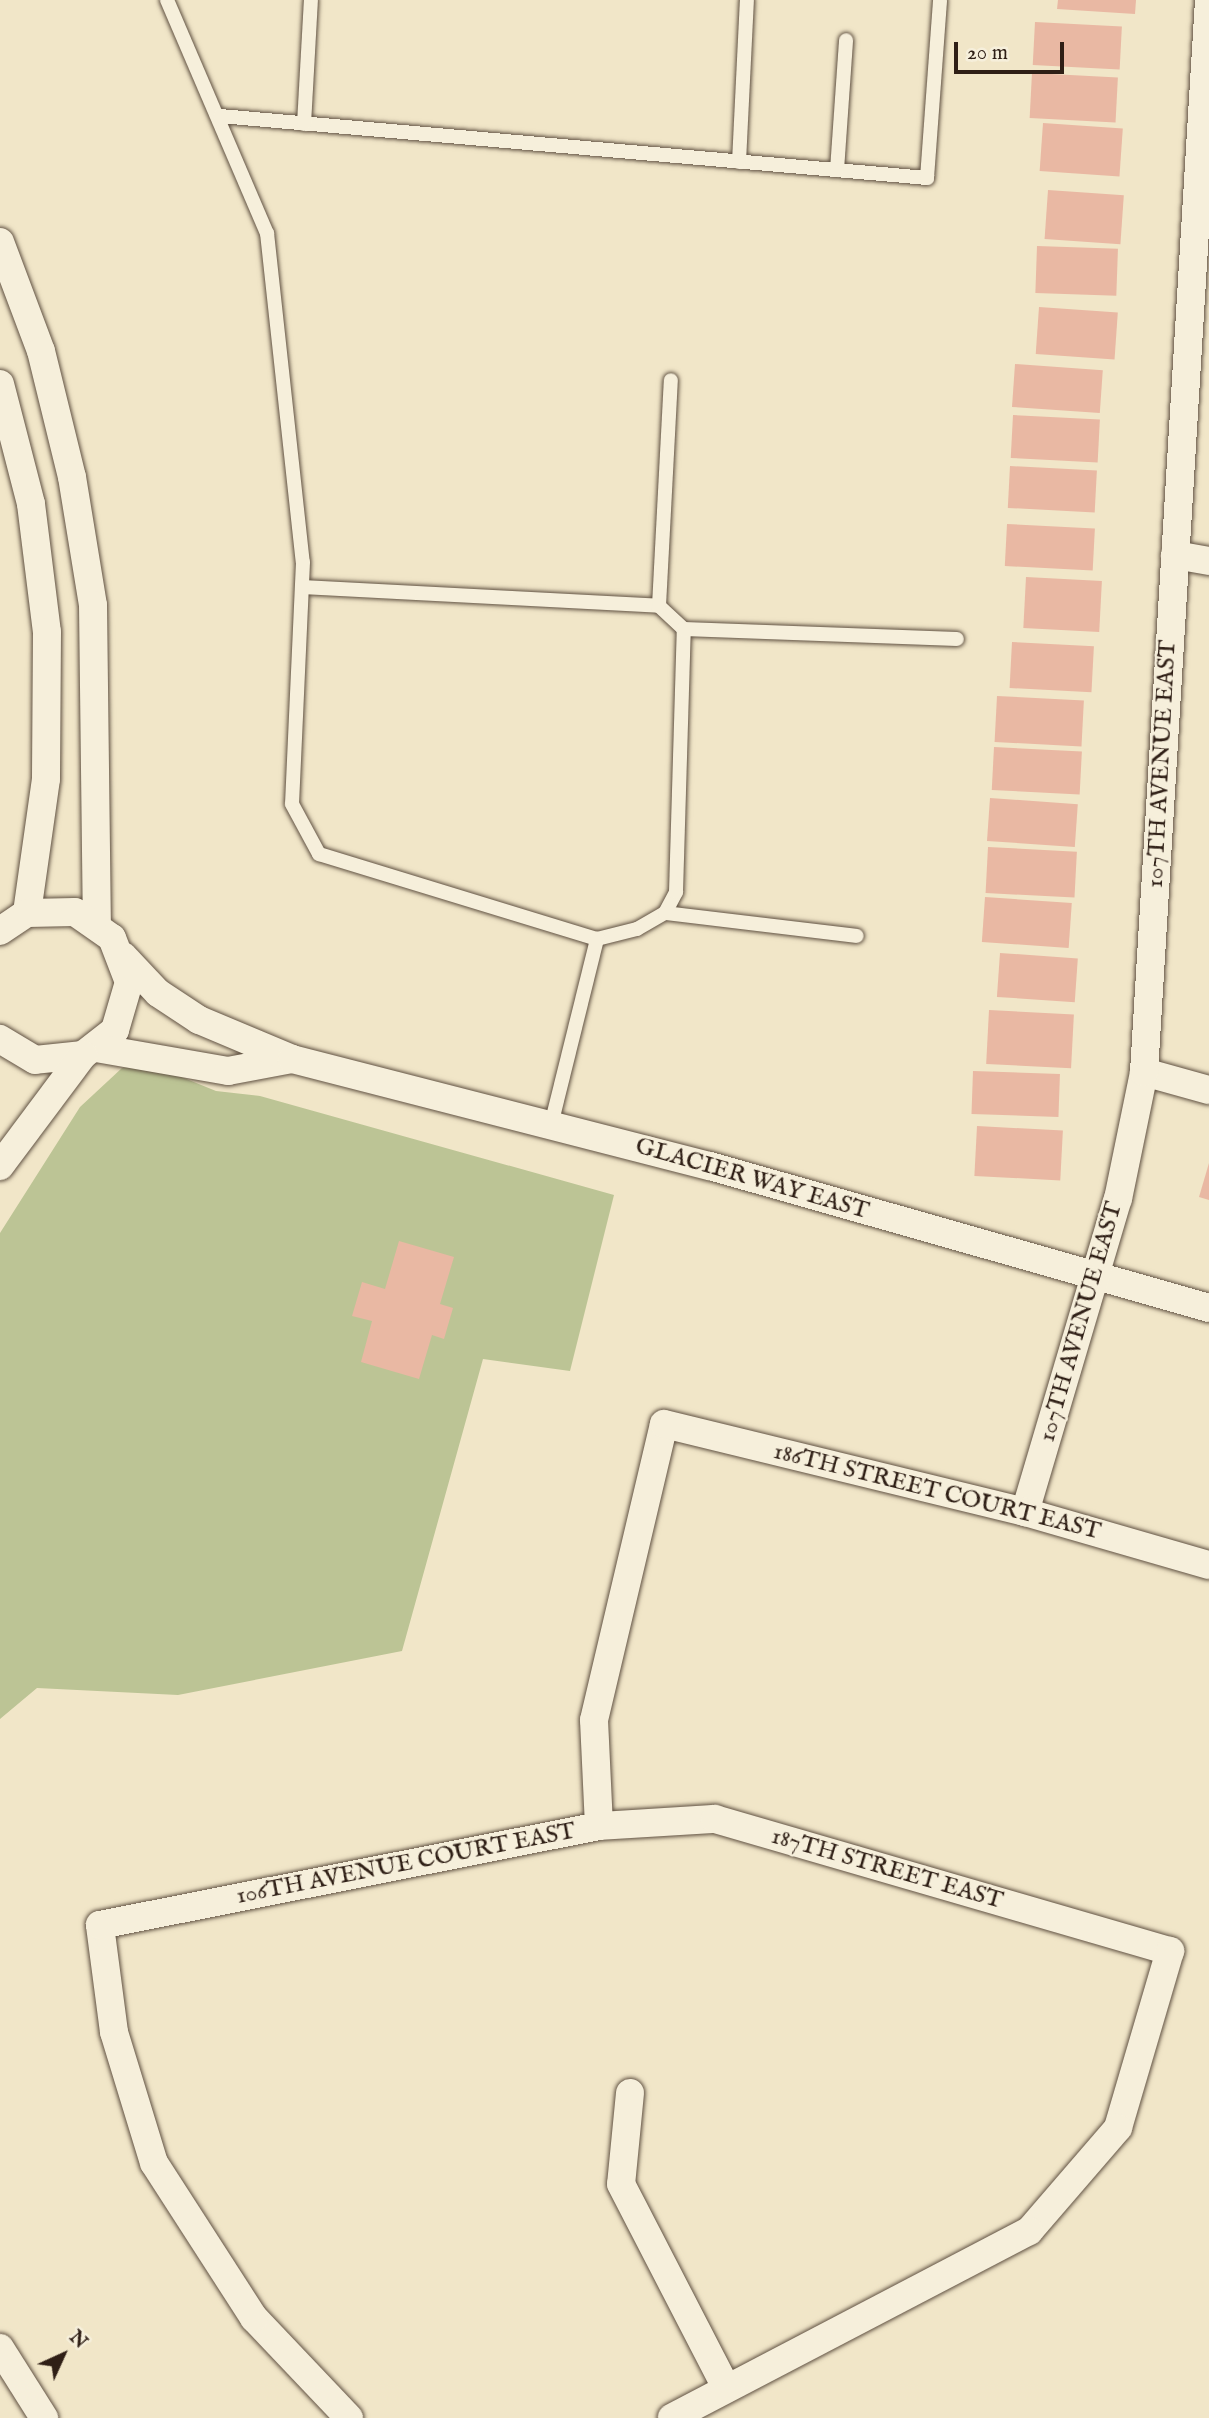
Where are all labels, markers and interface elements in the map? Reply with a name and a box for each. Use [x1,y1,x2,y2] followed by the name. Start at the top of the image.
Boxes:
[957,28,1067,72] scale bar
[967,40,1008,67] text: 20 m
[1141,639,1183,889] street label: 107TH AVENUE EAST
[632,1132,872,1226] street label: GLACIER WAY EAST
[1033,1199,1129,1445] street label: 107TH AVENUE EAST
[771,1437,1103,1547] street label: 186TH STREET COURT EAST
[234,1817,578,1911] street label: 106TH AVENUE COURT EAST
[768,1822,1006,1916] street label: 187TH STREET EAST
[28,2320,98,2390] north arrow
[64,2326,92,2354] text: N

